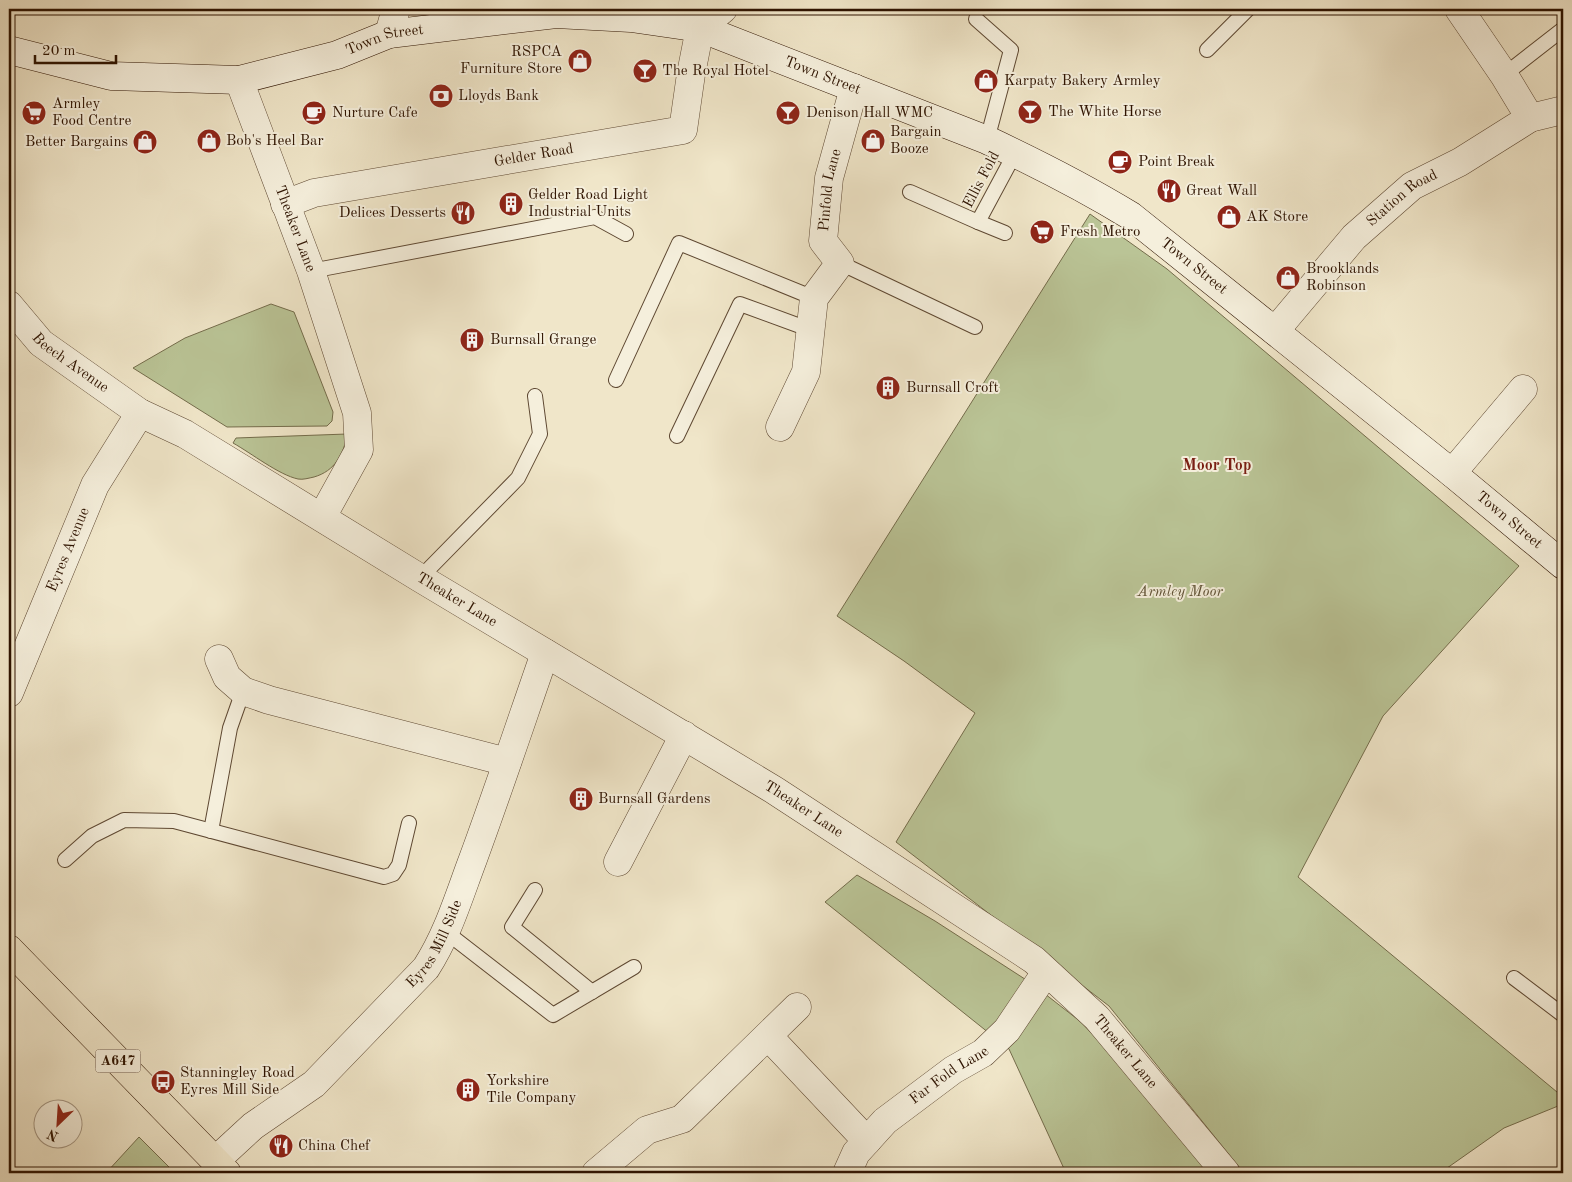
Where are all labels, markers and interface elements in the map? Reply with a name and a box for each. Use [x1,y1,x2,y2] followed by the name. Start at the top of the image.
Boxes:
[344,22,424,58] street label: Town Street
[35,32,116,64] scale bar
[42,44,76,59] text: 20 m
[460,45,563,77] place label: RSPCA Furniture Store
[567,48,593,74] shop icon: RSPCA Furniture Store
[782,54,863,97] street label: Town Street
[632,58,658,84] bar icon: The Royal Hotel
[662,64,769,79] place label: The Royal Hotel
[973,68,999,94] shop icon: Karpaty Bakery Armley
[1004,74,1161,89] place label: Karpaty Bakery Armley
[428,83,454,109] bank icon: Lloyds Bank
[458,89,539,104] place label: Lloyds Bank
[52,97,131,129] place label: Armley Food Centre
[1017,99,1043,125] bar icon: The White Horse
[21,100,47,126] supermarket icon: Armley Food Centre
[301,100,327,126] cafe icon: Nurture Cafe
[775,100,801,126] bar icon: Denison Hall WMC
[1048,105,1161,120] place label: The White Horse
[332,106,418,121] place label: Nurture Cafe
[806,106,933,121] place label: Denison Hall WMC
[890,125,942,157] place label: Bargain Booze
[196,128,222,154] shop icon: Bob's Heel Bar
[860,128,886,154] shop icon: Bargain Booze
[132,129,158,155] shop icon: Better Bargains
[226,134,324,149] place label: Bob's Heel Bar
[25,135,128,150] place label: Better Bargains
[493,141,575,170] street label: Gelder Road
[816,147,844,232] street label: Pinfold Lane
[961,149,1003,211] street label: Ellis Fold
[1107,149,1133,175] cafe icon: Point Break
[1138,155,1215,170] place label: Point Break
[1364,167,1440,229] street label: Station Road
[1156,178,1182,204] restaurant icon: Great Wall
[272,184,318,274] street label: Theaker Lane
[1186,184,1257,199] place label: Great Wall
[528,188,648,220] place label: Gelder Road Light Industrial Units
[498,191,524,217] building icon: Gelder Road Light Industrial Units
[450,200,476,226] restaurant icon: Delices Desserts
[1216,204,1242,230] shop icon: AK Store
[339,206,446,221] place label: Delices Desserts
[1246,210,1308,225] place label: AK Store
[1029,219,1055,245] supermarket icon: Fresh Metro
[1060,225,1140,240] place label: Fresh Metro
[1158,235,1230,297] street label: Town Street
[1306,262,1379,294] place label: Brooklands Robinson
[1275,265,1301,291] shop icon: Brooklands Robinson
[459,327,485,353] building icon: Burnsall Grange
[29,330,111,396] street label: Beech Avenue
[490,333,596,348] place label: Burnsall Grange
[875,375,901,401] building icon: Burnsall Croft
[906,381,999,396] place label: Burnsall Croft
[1183,458,1252,474] district label: Moor Top
[1473,489,1545,552] street label: Town Street
[44,505,92,594] street label: Eyres Avenue
[414,570,500,630] street label: Theaker Lane
[1136,585,1223,600] park label: Armley Moor
[761,778,846,840] street label: Theaker Lane
[568,786,594,812] building icon: Burnsall Gardens
[598,792,711,807] place label: Burnsall Gardens
[404,898,465,991] street label: Eyres Mill Side
[1090,1012,1160,1092] street label: Theaker Lane
[907,1044,992,1107] street label: Far Fold Lane
[96,1050,140,1072] road number: A647
[180,1066,295,1098] place label: Stanningley Road Eyres Mill Side
[150,1069,176,1095] bus stop icon: Stanningley Road Eyres Mill Side
[486,1074,577,1106] place label: Yorkshire Tile Company
[455,1077,481,1103] building icon: Yorkshire Tile Company
[32,1100,82,1150] north arrow
[45,1126,61,1143] text: N
[268,1133,294,1159] restaurant icon: China Chef
[298,1139,371,1154] place label: China Chef

